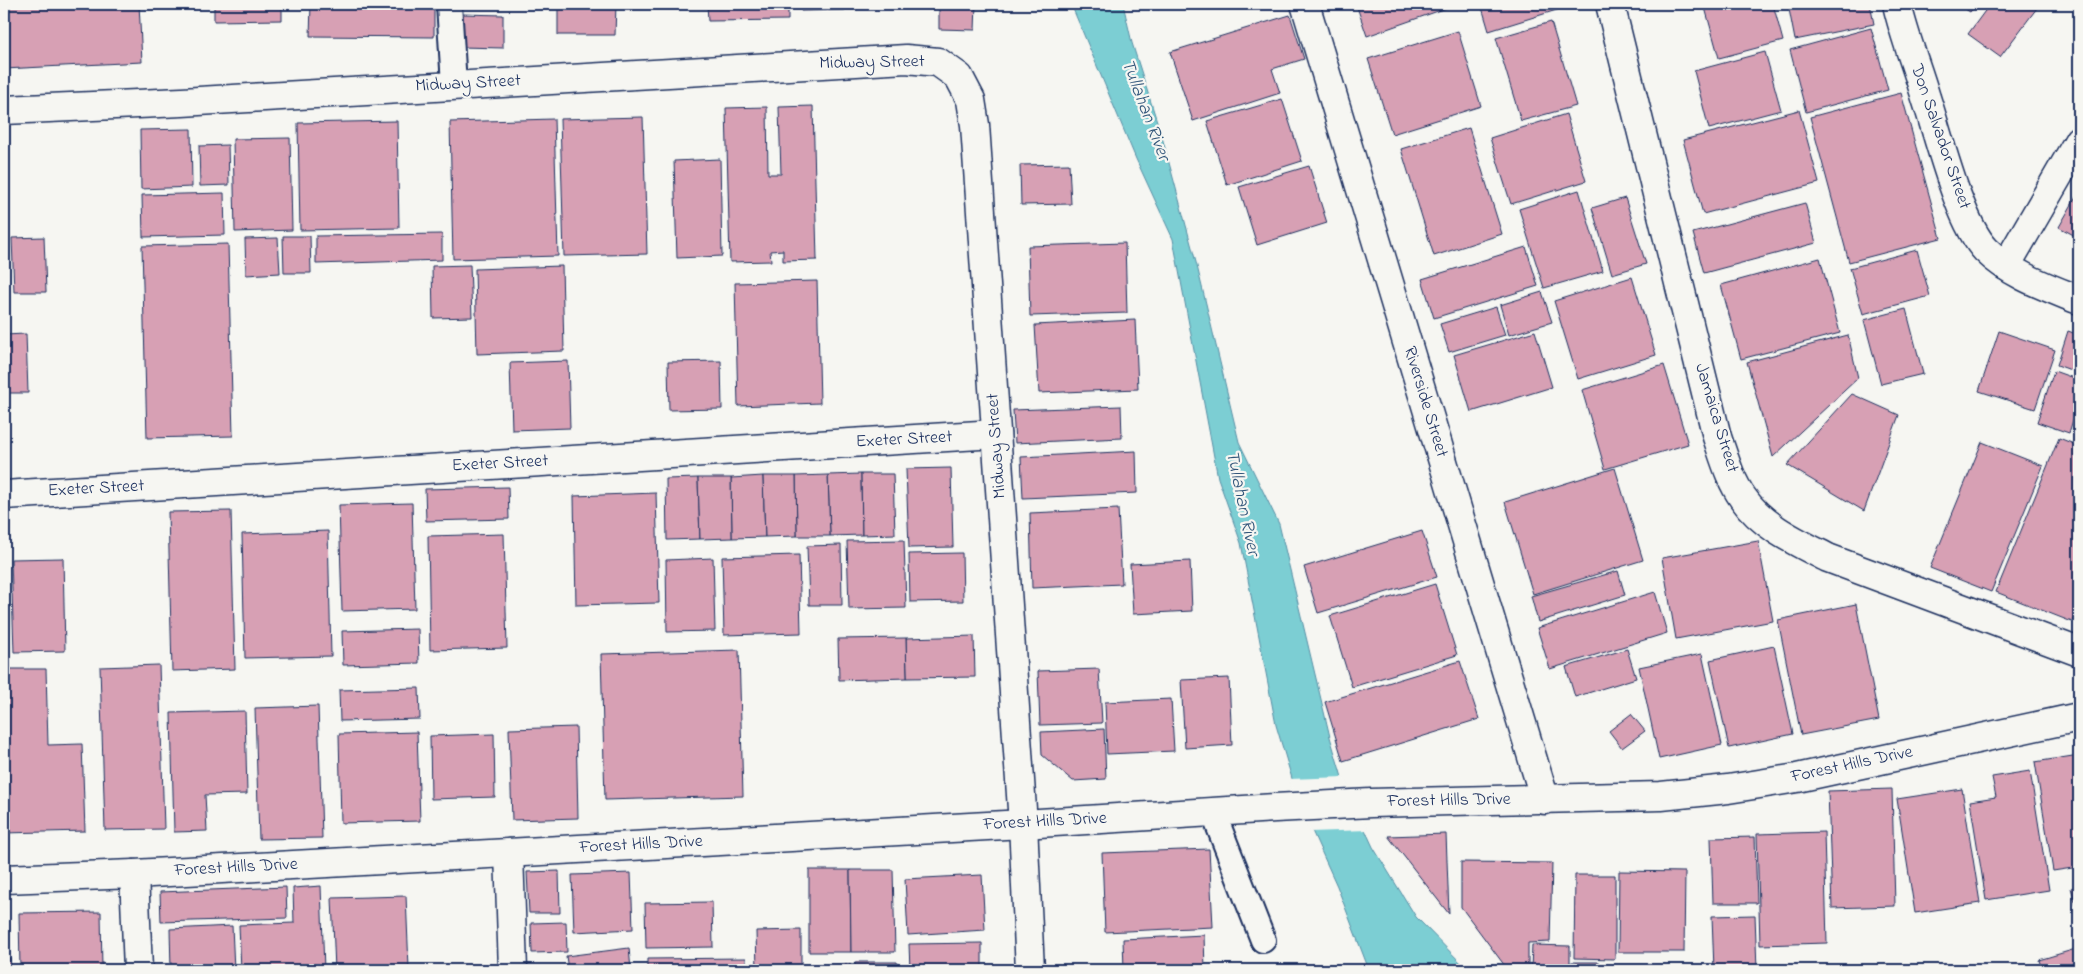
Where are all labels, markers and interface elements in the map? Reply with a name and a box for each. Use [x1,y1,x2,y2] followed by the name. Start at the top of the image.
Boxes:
[819,49,925,77] street label: Midway Street
[1113,55,1178,167] water label: Tullahan River
[1903,60,1977,213] street label: Don Salvador Street
[415,68,521,100] street label: Midway Street
[1396,343,1454,461] street label: Riverside Street
[1687,360,1745,476] street label: Jamaica Street
[980,392,1014,500] street label: Midway Street
[855,424,953,456] street label: Exeter Street
[451,448,549,480] street label: Exeter Street
[1218,448,1267,560] water label: Tullahan River
[47,473,145,505] street label: Exeter Street
[1788,739,1916,791] street label: Forest Hills Drive
[1386,787,1512,815] street label: Forest Hills Drive
[982,806,1108,838] street label: Forest Hills Drive
[578,829,704,861] street label: Forest Hills Drive
[173,852,299,884] street label: Forest Hills Drive

